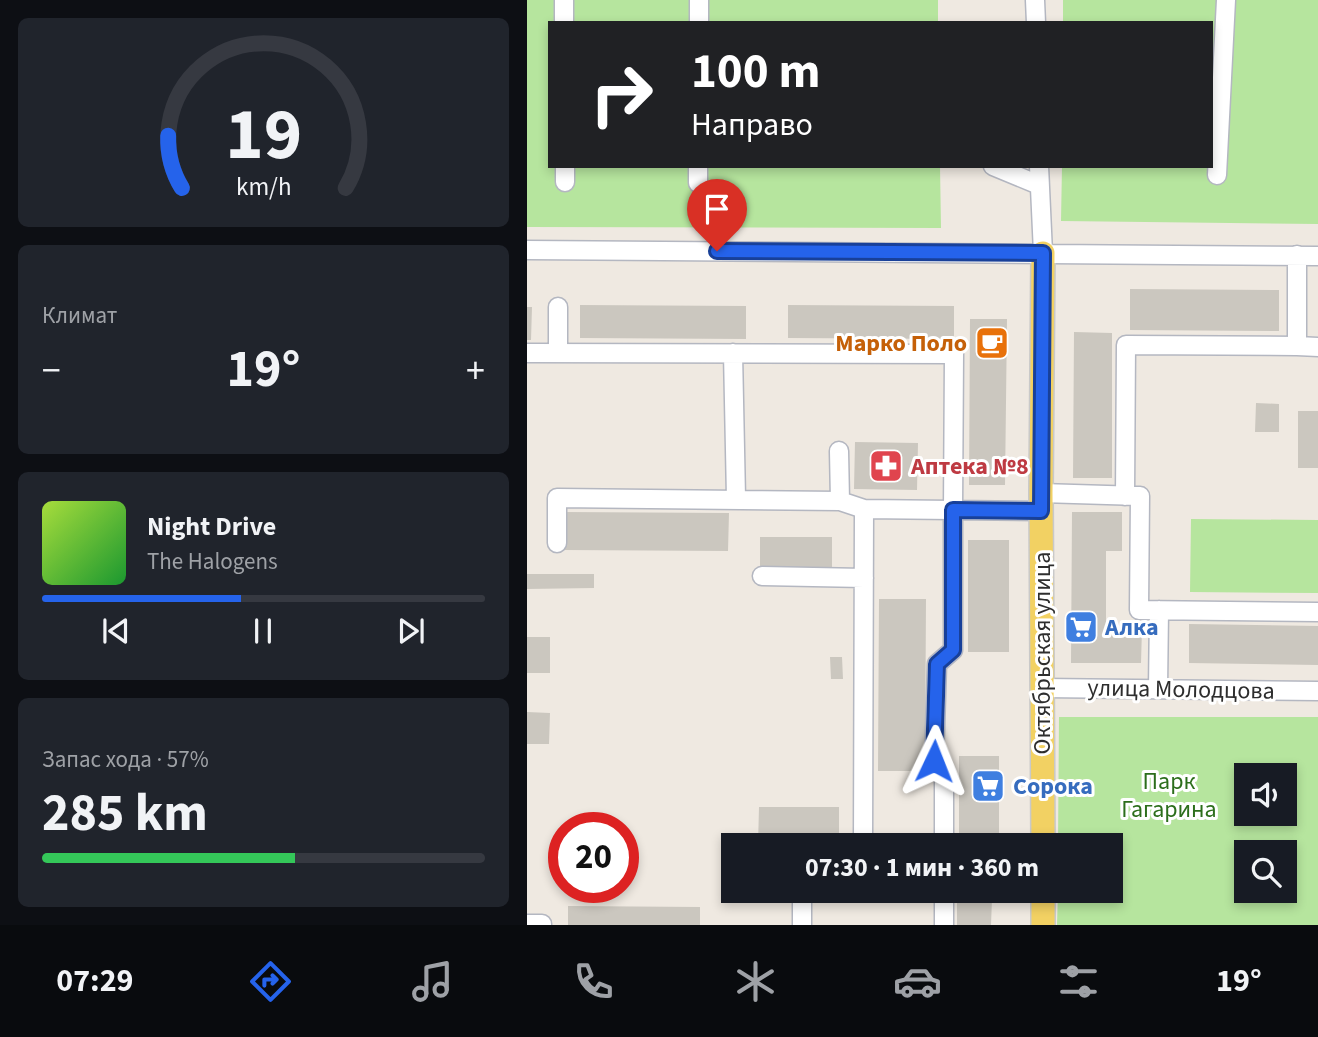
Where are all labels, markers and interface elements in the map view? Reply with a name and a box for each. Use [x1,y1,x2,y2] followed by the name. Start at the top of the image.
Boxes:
[691,37,820,107] text: 100 m
[576,49,667,140] icon: right
[225,84,302,188] text: 19
[691,102,813,148] text: Направо
[236,169,291,205] text: km/h
[687,179,747,251] pin
[698,190,736,228] icon: arrive
[42,299,117,332] text: Климат
[973,324,1011,362] cafe icon: Марко Поло
[835,326,967,361] place label: Марко Поло
[227,333,300,407] text: 19°
[42,344,61,398] text: −
[466,344,485,398] text: +
[867,447,905,485] pharmacy icon: Аптека №8
[910,449,1029,484] place label: Аптека №8
[147,508,276,545] text: Night Drive
[147,545,278,578] text: The Halogens
[1025,552,1060,754] street label: Октябрьская улица
[1062,608,1100,646] supermarket icon: Алка
[1104,610,1159,645] place label: Алка
[97,612,135,650] icon: previous
[244,612,282,650] icon: pause
[392,612,430,650] icon: next
[1087,670,1275,709] street label: улица Молодцова
[897,724,971,798] position arrow
[42,743,209,776] text: Запас хода · 57%
[1234,763,1297,903] map controls
[1234,763,1297,826] button: sound
[1121,764,1217,827] park label: Парк Гагарина
[969,767,1007,805] supermarket icon: Сорока
[1013,769,1093,804] place label: Сорока
[42,777,208,851] text: 285 km
[548,812,639,903] speed limit sign: 20
[1234,840,1297,903] button: search
[805,849,1039,886] text: 07:30 · 1 мин · 360 m
[246,957,295,1006] icon: directions
[408,957,457,1006] icon: music
[569,957,618,1006] icon: phone
[731,957,780,1006] icon: climate
[893,957,942,1006] icon: car
[1054,957,1103,1006] icon: filters
[56,958,134,1004] text: 07:29
[1216,958,1262,1004] text: 19°

